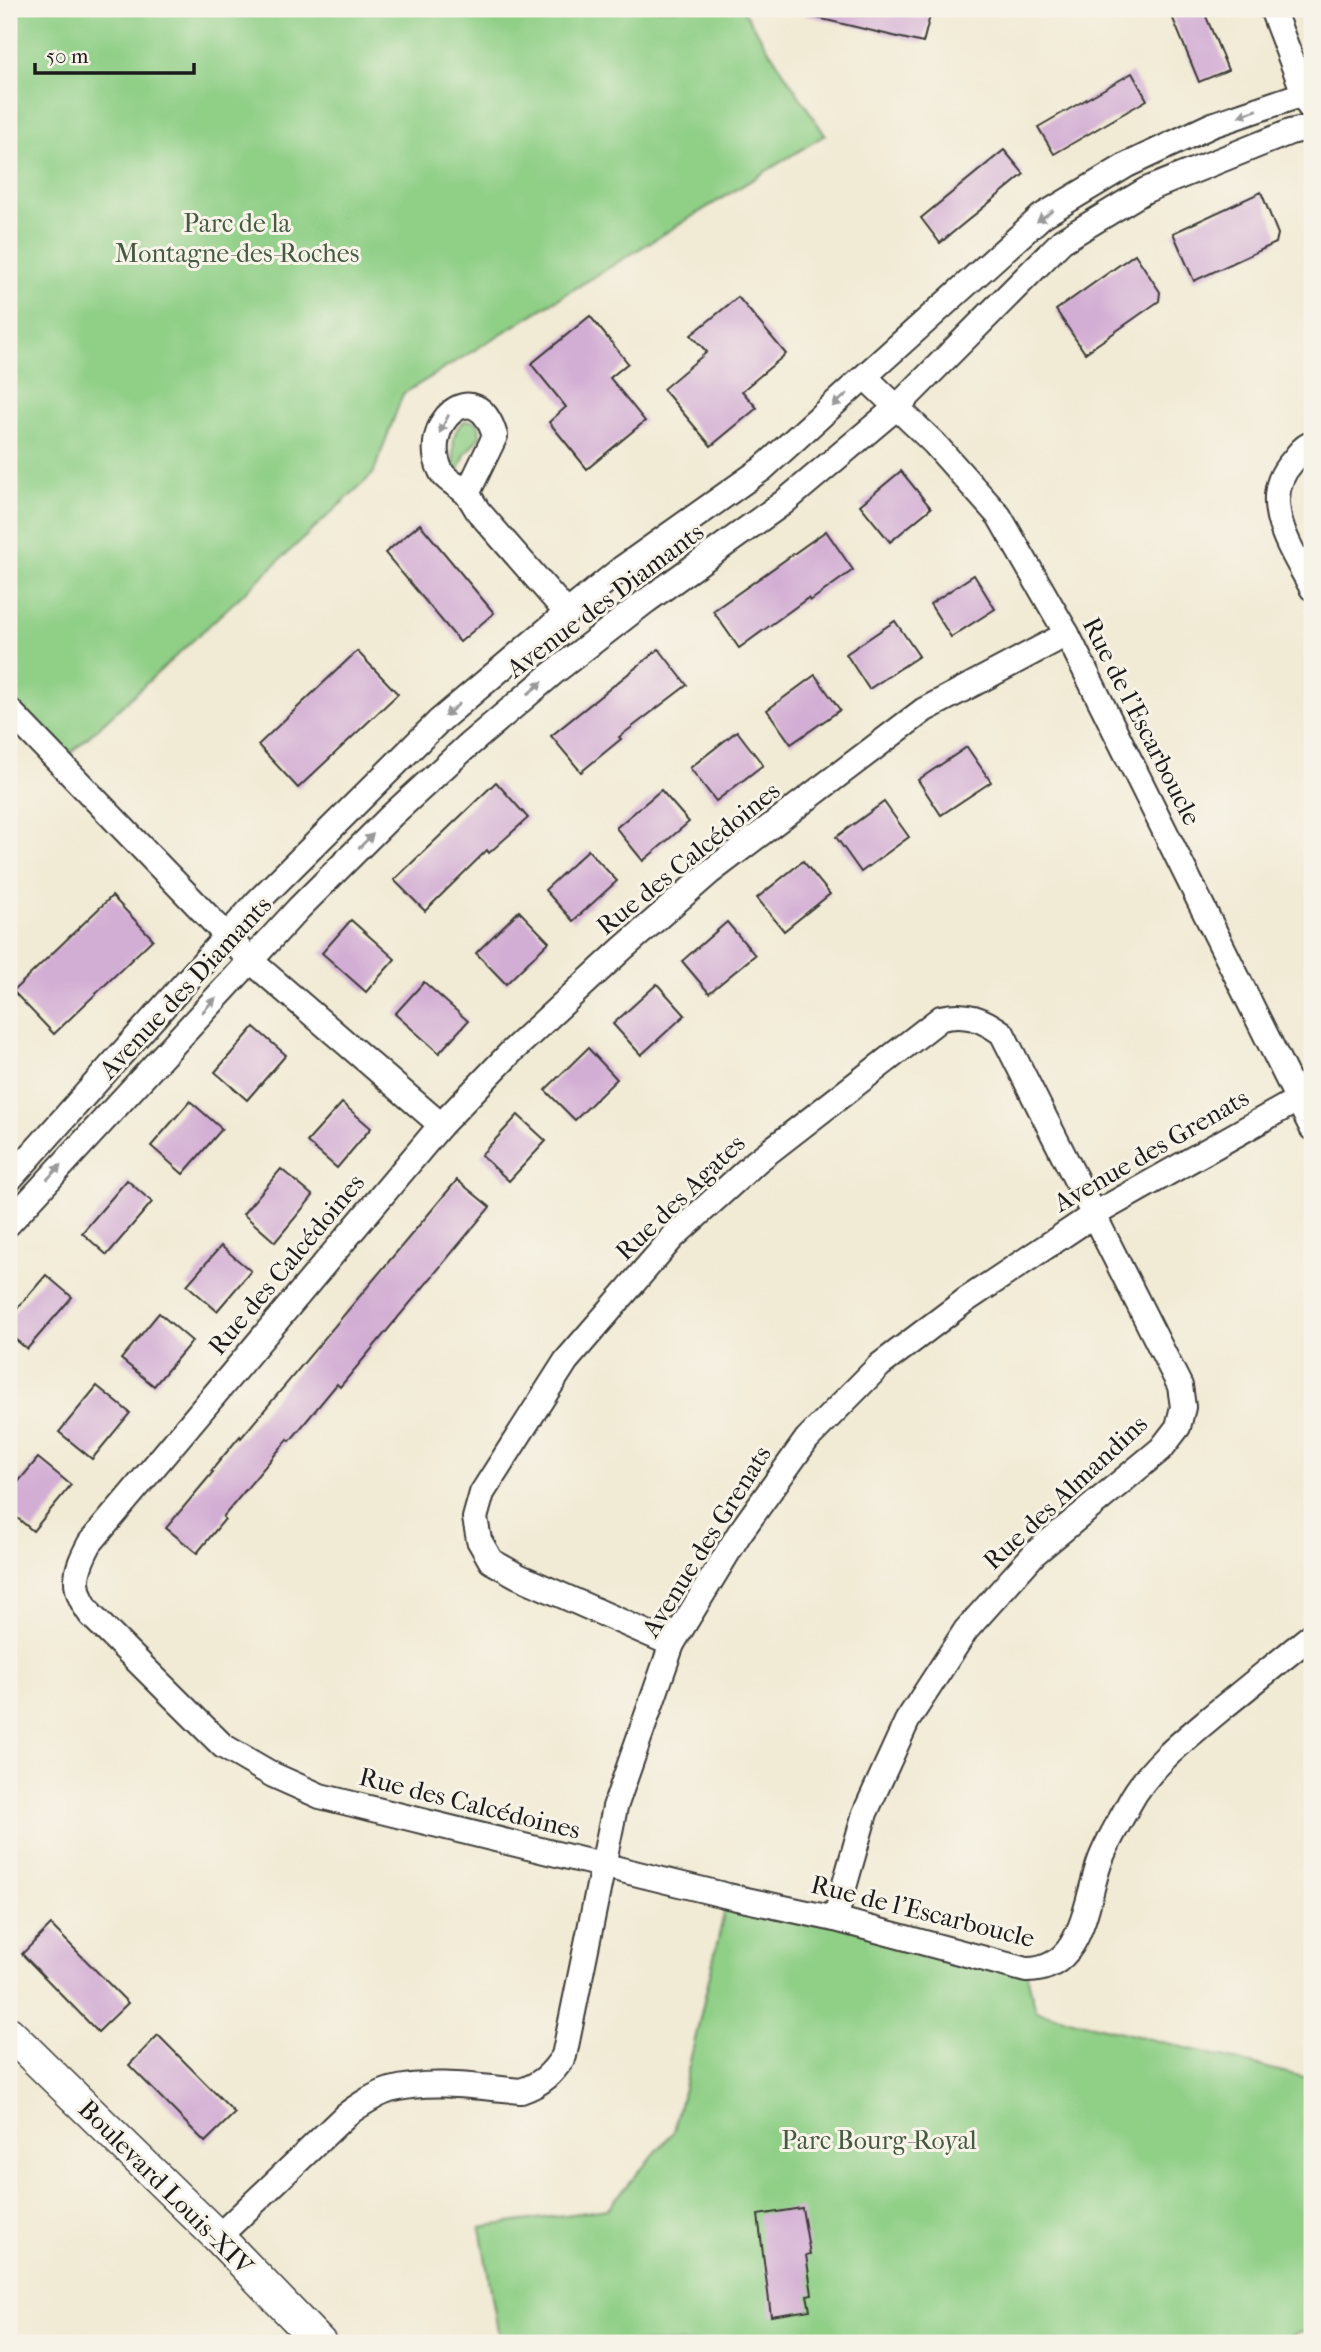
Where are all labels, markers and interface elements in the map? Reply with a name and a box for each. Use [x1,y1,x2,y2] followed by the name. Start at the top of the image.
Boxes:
[35,32,194,76] scale bar
[46,44,89,68] text: 50 m
[1237,108,1258,119] one-way arrow
[115,208,359,269] park label: Parc de la Montagne-des-Roches
[1036,209,1055,223] one-way arrow
[831,392,848,407] one-way arrow
[438,414,450,434] one-way arrow
[500,516,710,685] street label: Avenue des Diamants
[1076,612,1207,831] street label: Rue de l'Escarboucle
[526,681,544,696] one-way arrow
[443,702,460,717] one-way arrow
[590,775,786,942] street label: Rue des Calcédoines
[357,833,374,849] one-way arrow
[92,889,278,1086] street label: Avenue des Diamants
[201,997,218,1014] one-way arrow
[1047,1082,1254,1219] street label: Avenue des Grenats
[609,1128,752,1267] street label: Rue des Agates
[46,1164,62,1181] one-way arrow
[202,1167,371,1361] street label: Rue des Calcédoines
[977,1408,1154,1576] street label: Rue des Almandins
[634,1440,778,1644] street label: Avenue des Grenats
[356,1761,584,1846] street label: Rue des Calcédoines
[808,1869,1038,1954] street label: Rue de l'Escarboucle
[72,2094,260,2282] street label: Boulevard Louis-XIV
[781,2125,977,2156] park label: Parc Bourg-Royal

